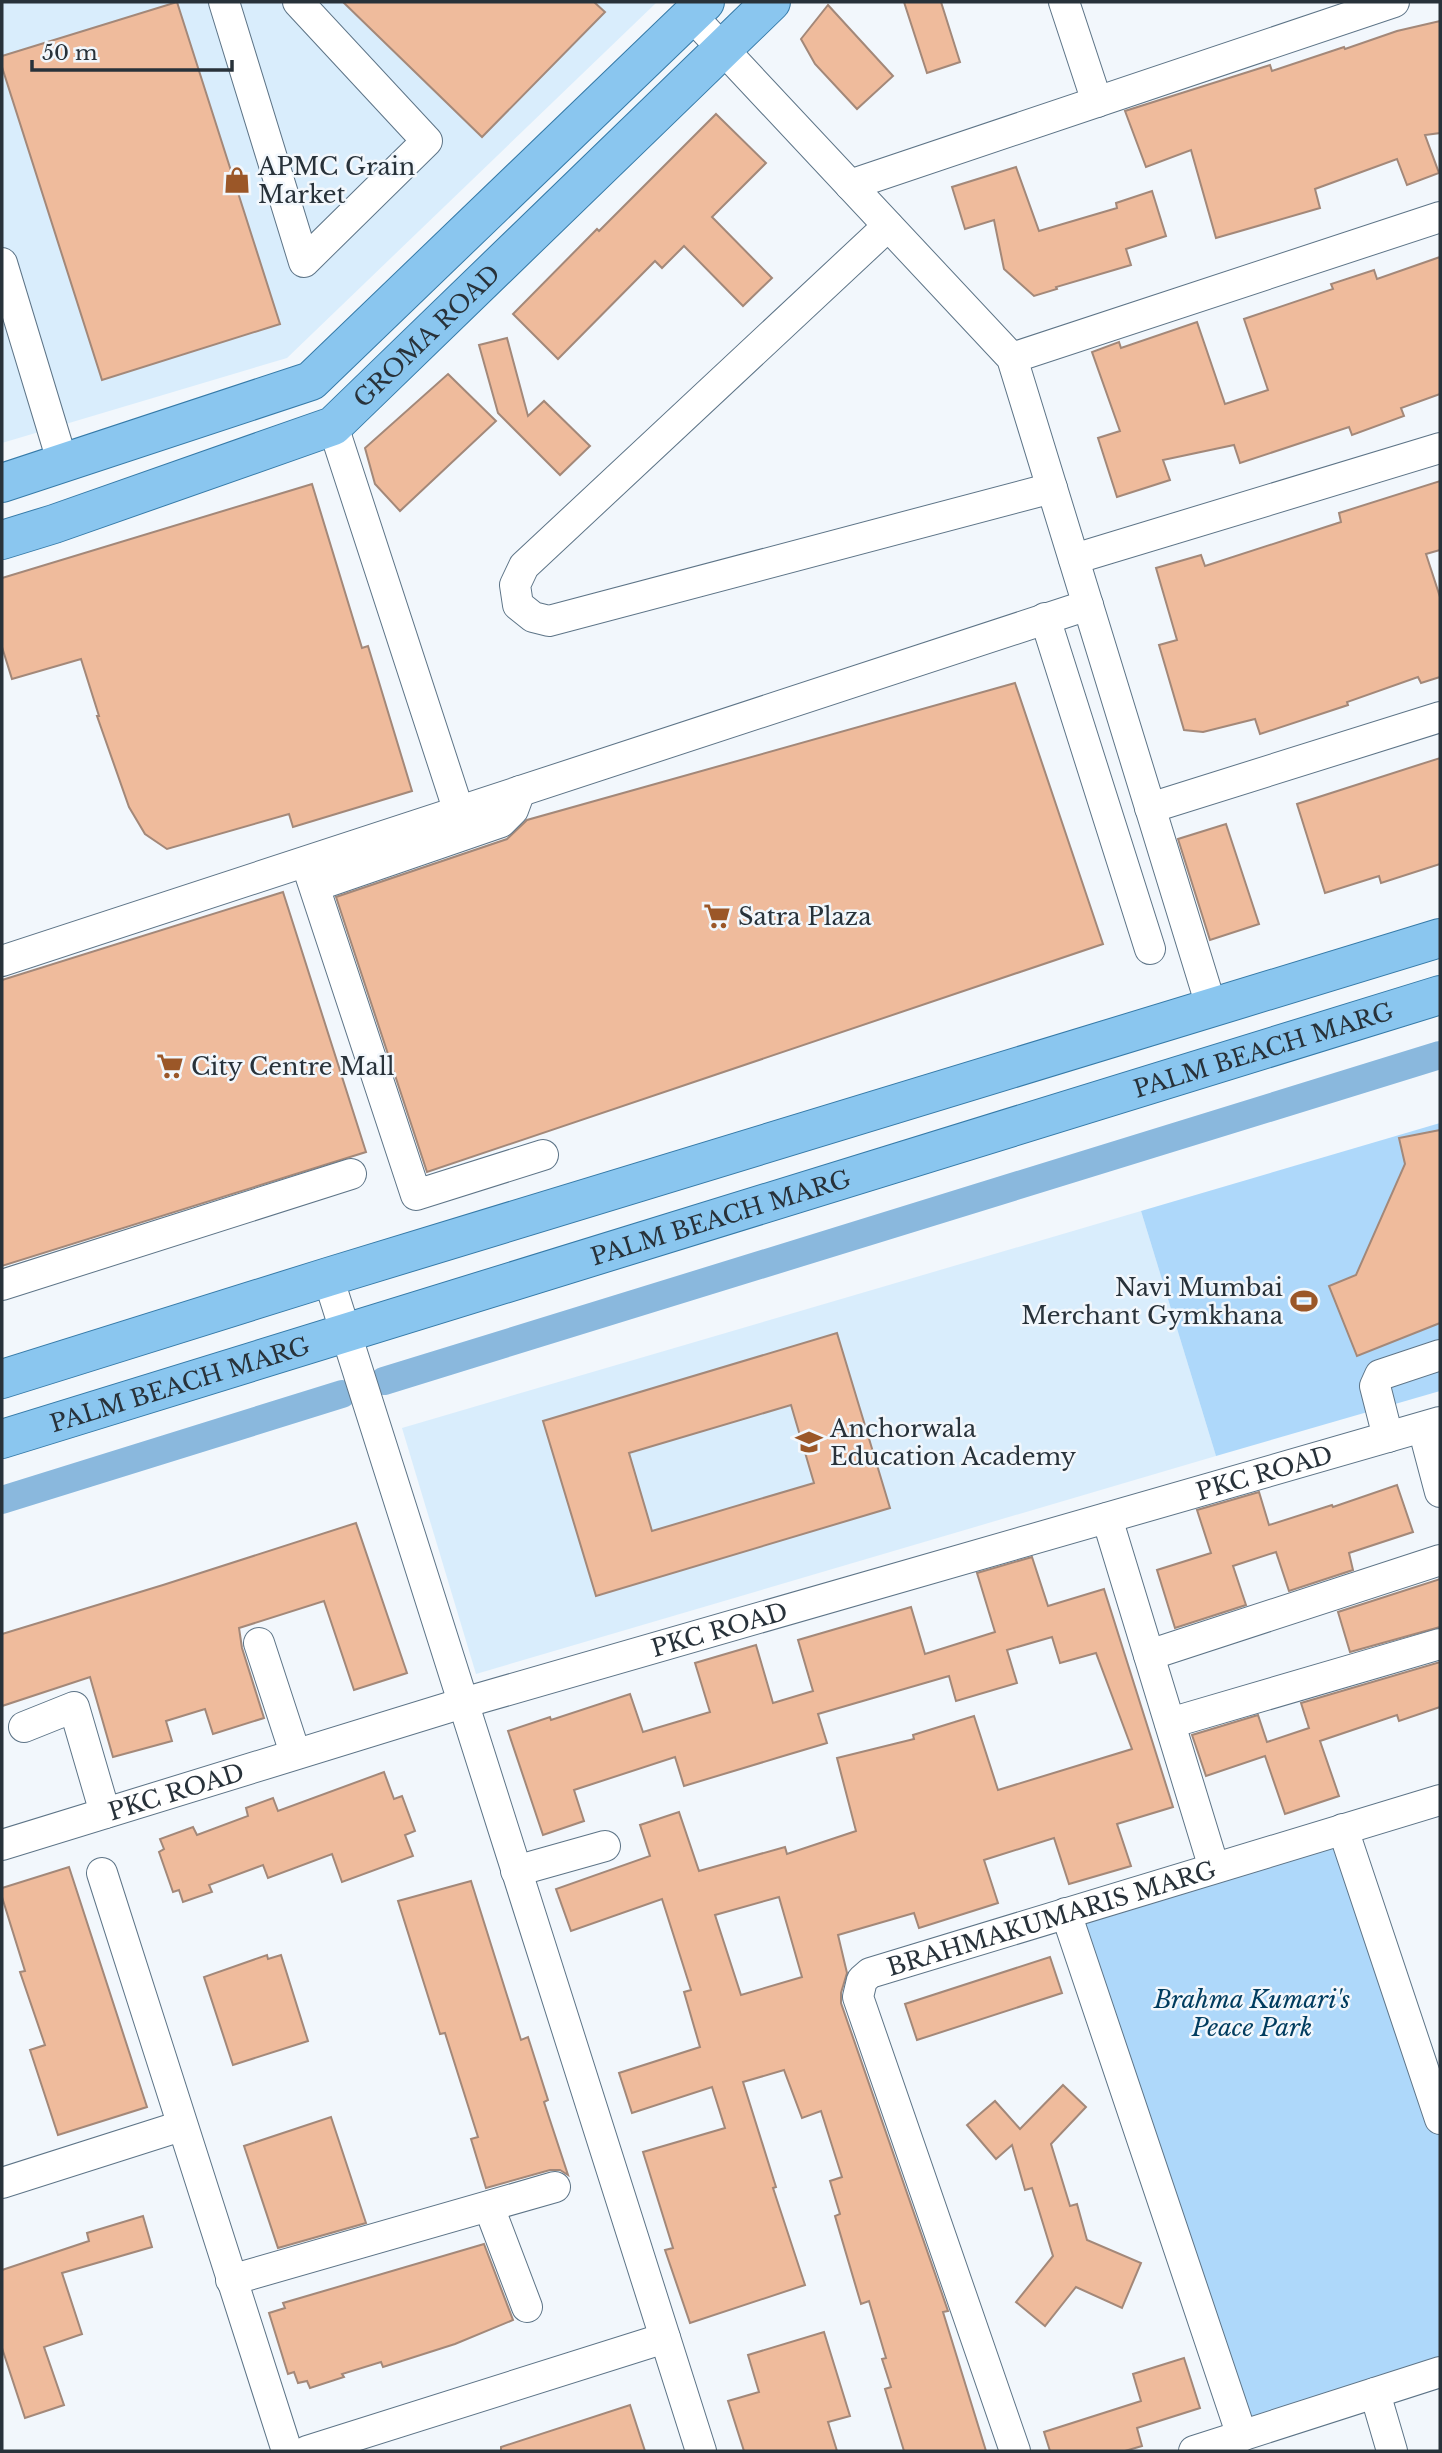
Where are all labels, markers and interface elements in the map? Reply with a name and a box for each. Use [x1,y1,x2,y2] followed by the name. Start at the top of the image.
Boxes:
[32,28,231,72] scale bar
[42,40,98,66] text: 50 m
[257,152,415,209] place label: APMC Grain Market
[222,165,252,195] shop icon: APMC Grain Market
[347,258,506,413] street label: GROMA ROAD
[702,901,732,931] supermarket icon: Satra Plaza
[738,902,872,931] place label: Satra Plaza
[1130,996,1397,1103] street label: PALM BEACH MARG
[155,1051,185,1081] supermarket icon: City Centre Mall
[191,1052,395,1081] place label: City Centre Mall
[587,1163,854,1271] street label: PALM BEACH MARG
[1021,1273,1284,1330] place label: Navi Mumbai Merchant Gymkhana
[1289,1286,1319,1316] sports icon: Navi Mumbai Merchant Gymkhana
[46,1330,313,1438] street label: PALM BEACH MARG
[829,1414,1077,1471] place label: Anchorwala Education Academy
[794,1427,824,1457] school or university icon: Anchorwala Education Academy
[1193,1439,1336,1506] street label: PKC ROAD
[648,1596,791,1663] street label: PKC ROAD
[105,1757,247,1826] street label: PKC ROAD
[883,1854,1219,1982] street label: BRAHMAKUMARIS MARG
[1153,1985,1350,2042] park label: Brahma Kumari's Peace Park

